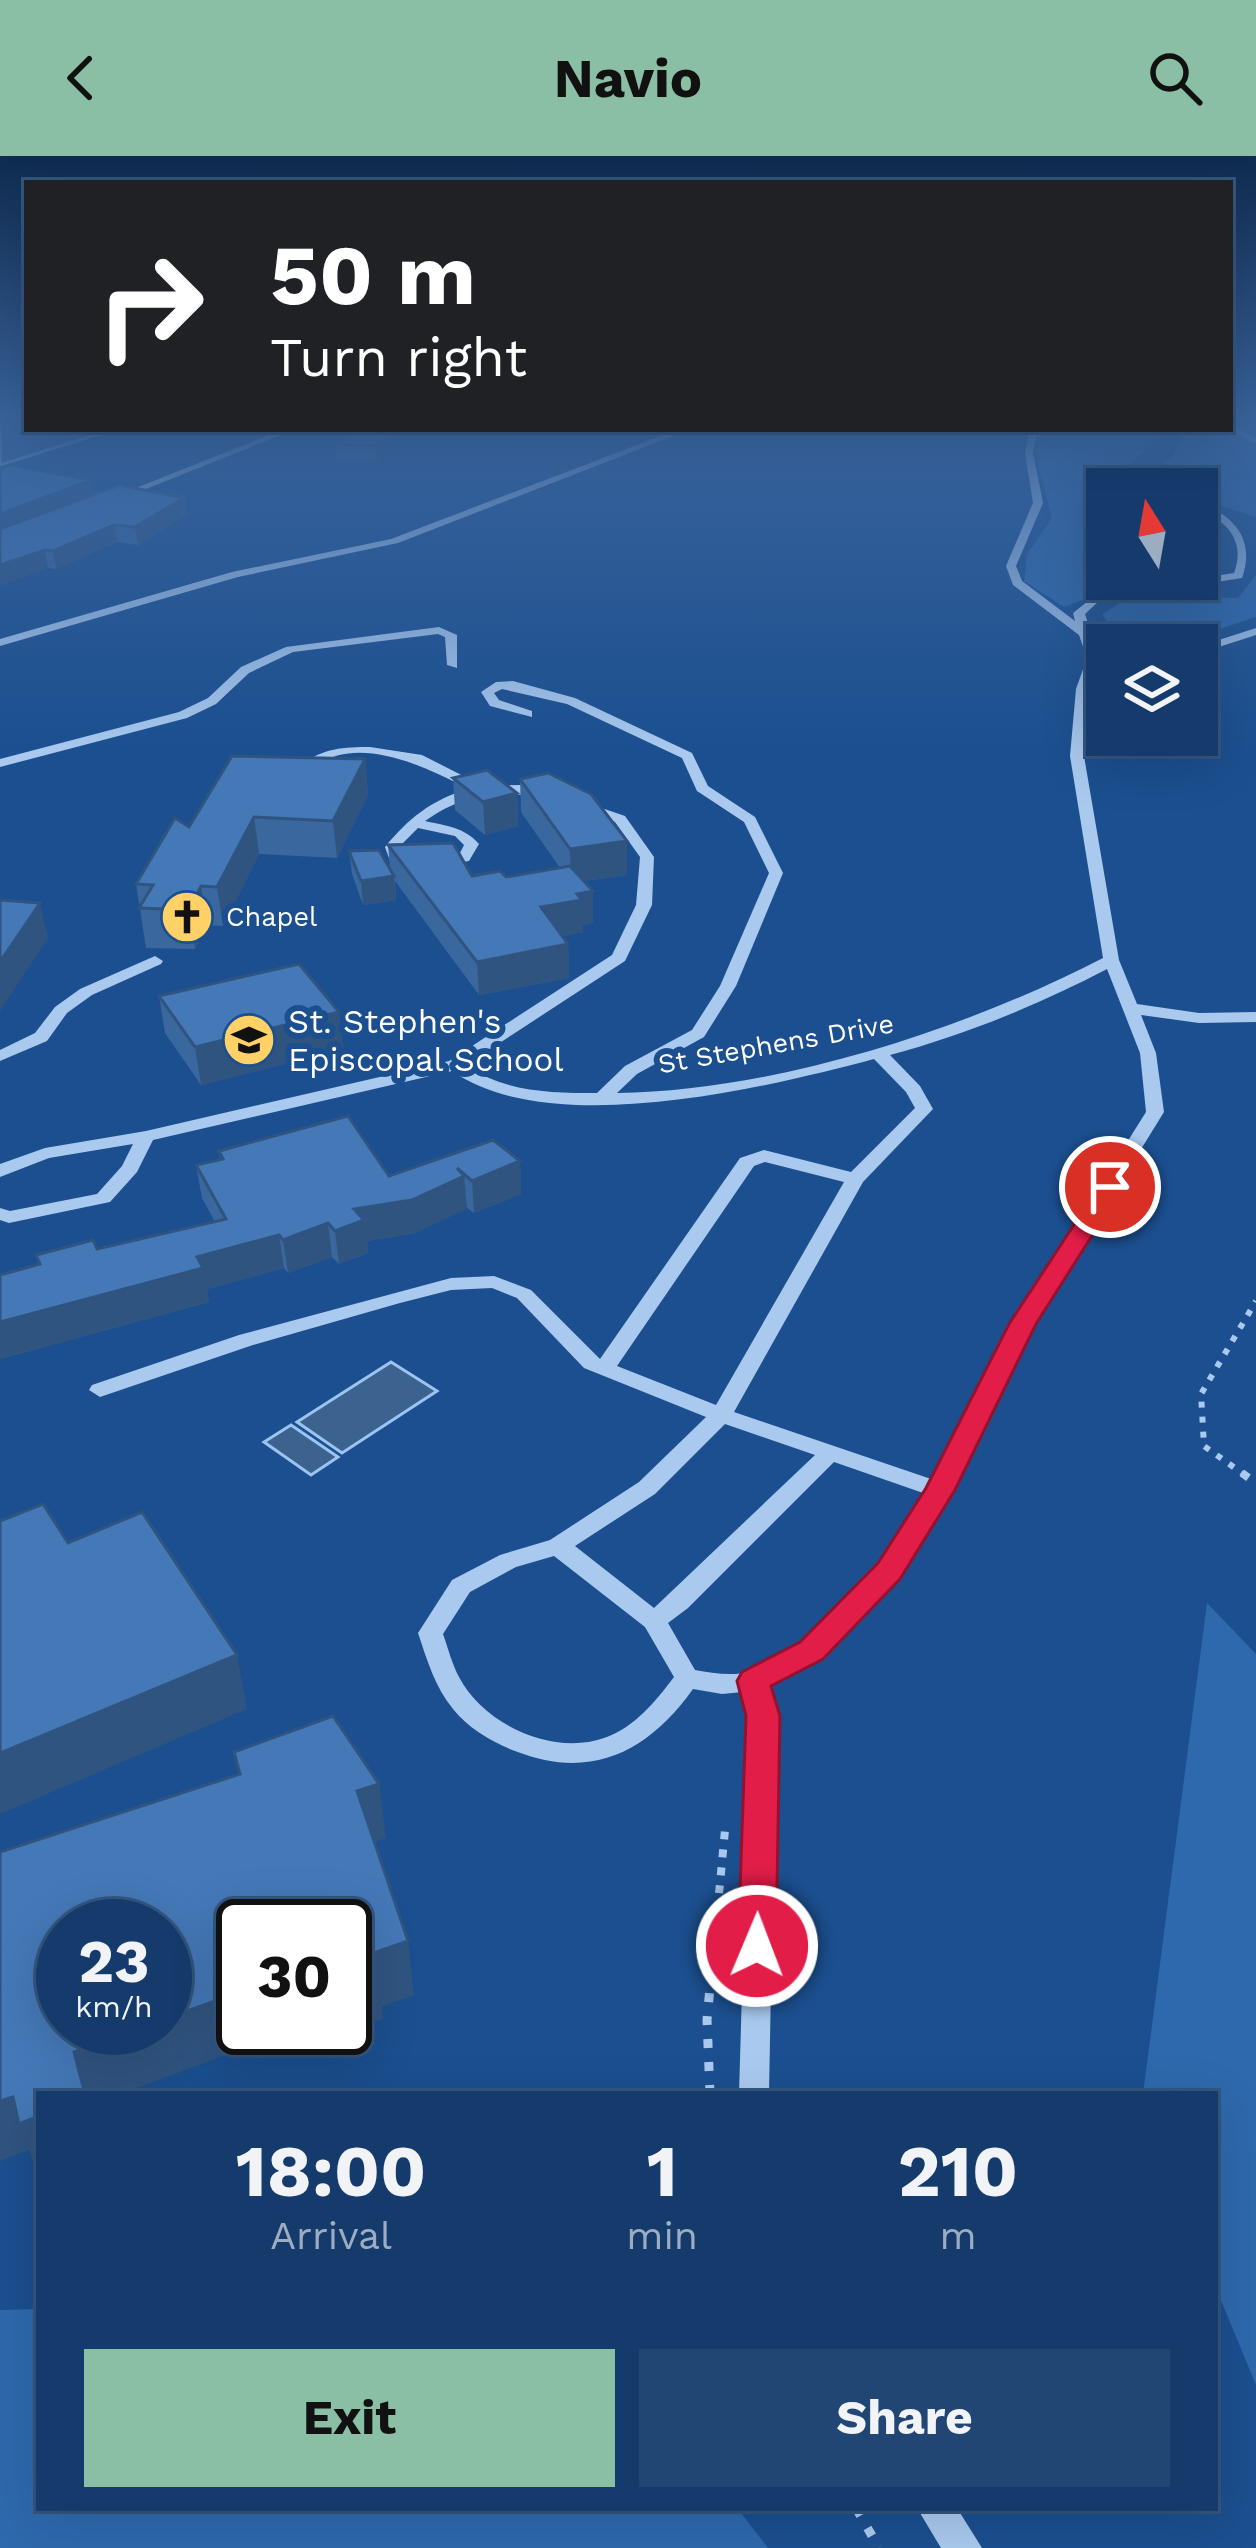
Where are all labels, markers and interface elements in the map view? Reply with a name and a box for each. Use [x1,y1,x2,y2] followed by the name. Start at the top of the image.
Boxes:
[48,45,114,111] icon: back
[1142,45,1208,111] icon: search
[554,47,702,110] text: Navio
[270,226,476,324] text: 50 m
[72,228,228,384] icon: right
[270,326,527,389] text: Turn right
[1086,468,1218,600] north arrow
[1086,468,1218,756] map controls
[1086,624,1218,756] button: layers
[159,889,215,945] church icon: Chapel
[226,901,317,933] place label: Chapel
[288,1002,564,1079] place label: St. Stephen's Episcopal School
[656,1008,896,1080] street label: St Stephens Drive
[221,1012,277,1068] school or university icon: St. Stephen's Episcopal School
[1059,1136,1161,1238] pin
[1077,1154,1143,1220] icon: arrive
[694,1883,820,2009] position arrow
[216,1899,372,2055] speed limit sign: 30
[78,1926,150,1997] text: 23
[75,1989,153,2024] text: km/h
[236,2129,426,2213] text: 18:00
[647,2129,678,2213] text: 1
[898,2129,1018,2213] text: 210
[270,2213,392,2258] text: Arrival
[626,2213,698,2258] text: min
[939,2213,977,2258] text: m
[84,2349,615,2487] button: Exit
[639,2349,1170,2487] button: Share

